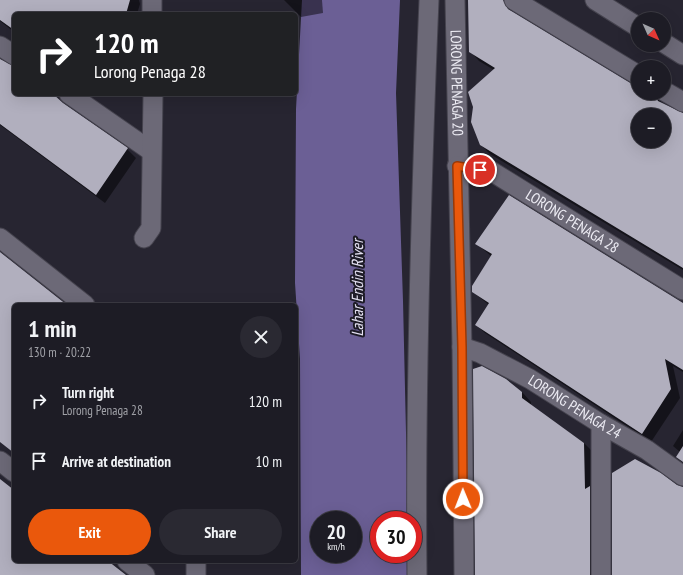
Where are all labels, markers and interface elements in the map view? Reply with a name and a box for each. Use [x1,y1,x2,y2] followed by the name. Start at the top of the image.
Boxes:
[631,12,671,52] north arrow
[631,12,671,148] map controls
[94,24,158,61] text: 120 m
[28,28,80,80] icon: right
[447,30,468,136] street label: LORONG PENAGA 20
[94,60,206,83] text: Lorong Penaga 28
[631,60,671,100] button: +
[631,108,671,148] button: −
[463,153,497,187] pin
[469,159,491,181] icon: arrive
[522,185,623,257] street label: LORONG PENAGA 28
[347,237,367,337] water label: Lahar Endin River
[28,313,76,344] text: 1 min
[240,316,282,358] button: close
[28,344,91,361] text: 130 m · 20:22
[525,370,625,443] street label: LORONG PENAGA 24
[62,383,114,402] text: Turn right
[28,390,50,412] icon: right
[249,392,282,411] text: 120 m
[62,402,143,419] text: Lorong Penaga 28
[28,450,50,472] icon: arrive
[62,452,171,471] text: Arrive at destination
[256,452,282,471] text: 10 m
[442,478,484,520] position arrow
[28,509,151,555] button: Exit
[159,509,282,555] button: Share
[370,511,422,563] speed limit sign: 30
[326,519,346,545] text: 20
[327,540,345,553] text: km/h

